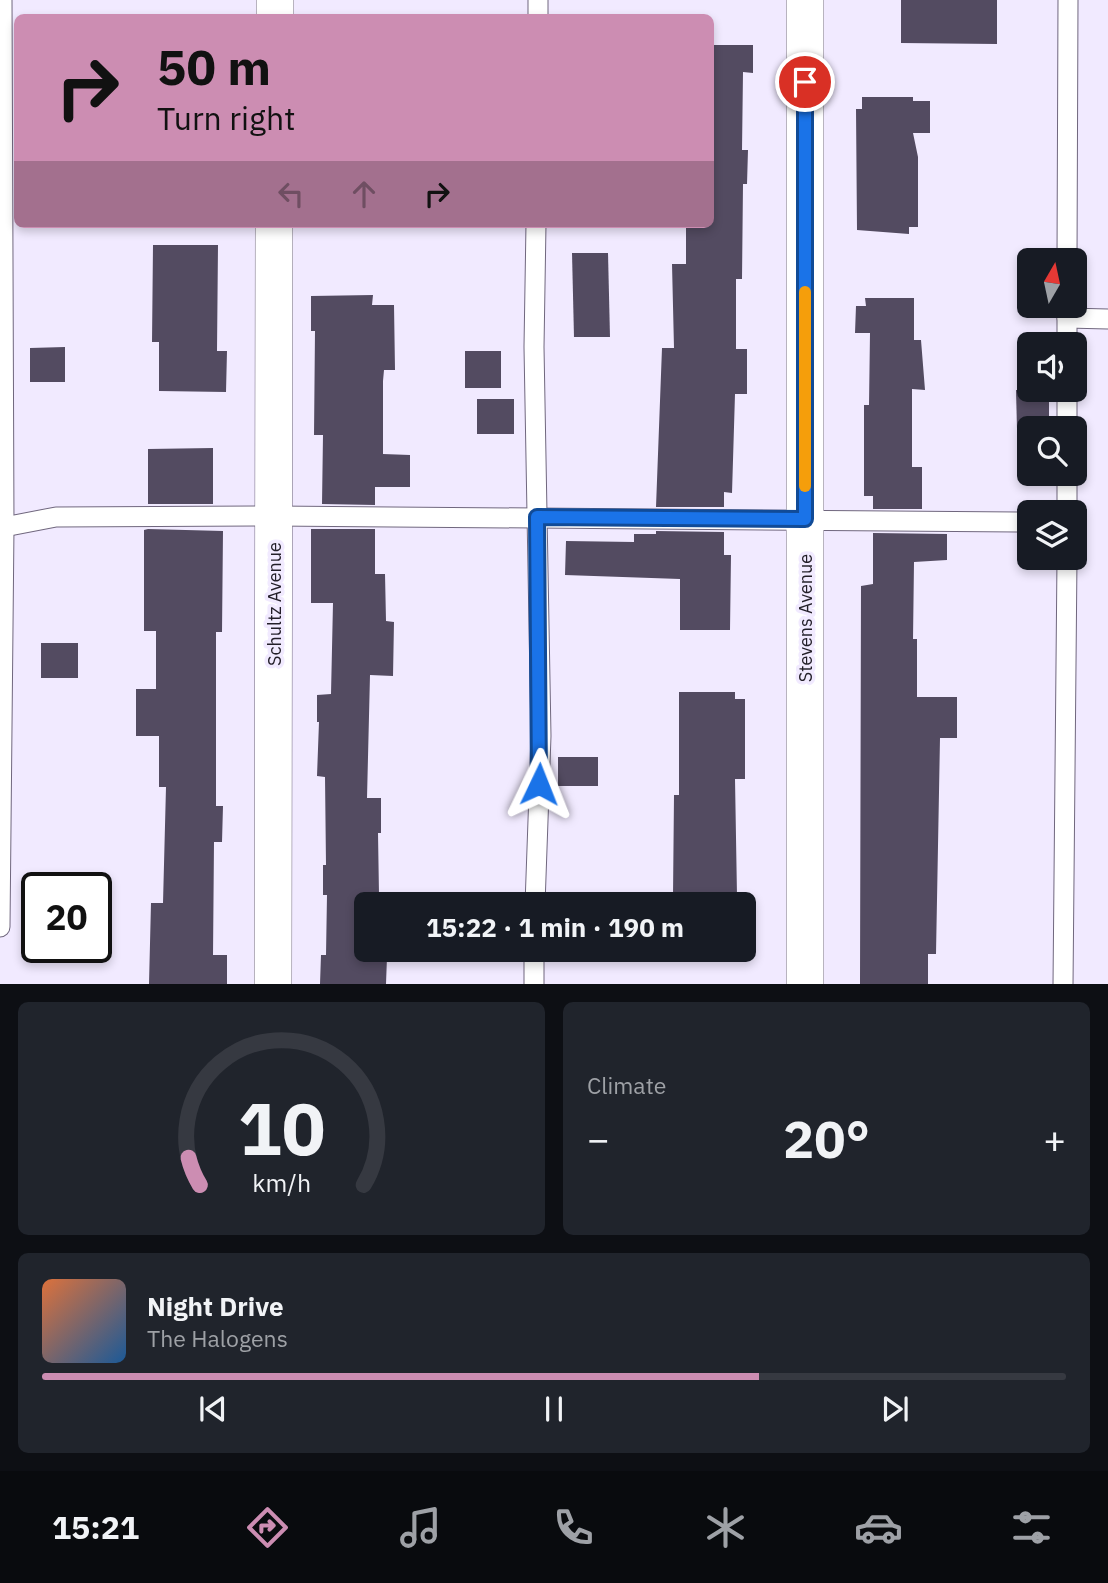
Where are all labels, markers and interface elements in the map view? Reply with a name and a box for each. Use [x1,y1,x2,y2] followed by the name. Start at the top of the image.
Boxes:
[157,35,271,98] text: 50 m
[42,42,133,133] icon: right
[775,52,835,112] pin
[786,63,824,101] icon: arrive
[157,97,295,139] text: Turn right
[272,175,310,213] icon: left
[345,175,383,213] icon: ahead
[418,175,456,213] icon: right
[1017,248,1087,318] north arrow
[1017,248,1087,570] map controls
[1017,332,1087,402] button: sound
[1017,416,1087,486] button: search
[1017,500,1087,570] button: layers
[263,542,286,666] street label: Schultz Avenue
[794,554,817,682] street label: Stevens Avenue
[502,747,576,821] position arrow
[21,872,112,963] speed limit sign: 20
[426,910,684,944] text: 15:22 · 1 min · 190 m
[587,1070,666,1100] text: Climate
[238,1080,325,1175] text: 10
[783,1105,870,1172] text: 20°
[587,1114,610,1163] text: −
[1043,1114,1066,1163] text: +
[252,1165,311,1198] text: km/h
[147,1289,284,1323] text: Night Drive
[147,1323,288,1353] text: The Halogens
[194,1390,232,1428] icon: previous
[535,1390,573,1428] icon: pause
[876,1390,914,1428] icon: next
[243,1503,292,1552] icon: directions
[396,1503,445,1552] icon: music
[549,1503,598,1552] icon: phone
[701,1503,750,1552] icon: climate
[854,1503,903,1552] icon: car
[1007,1503,1056,1552] icon: filters
[52,1506,139,1548] text: 15:21

